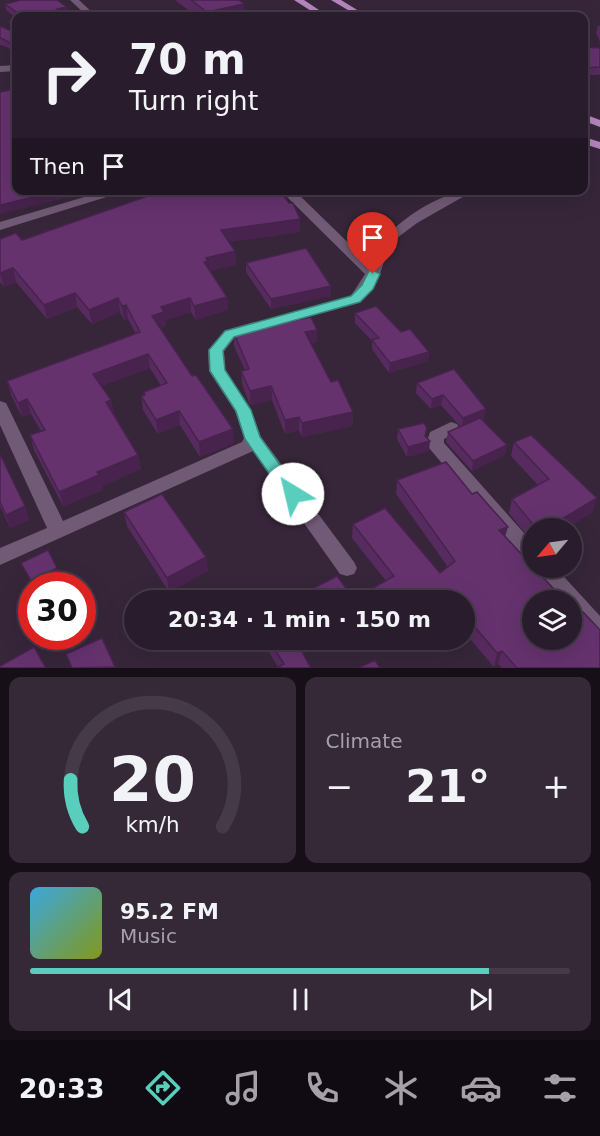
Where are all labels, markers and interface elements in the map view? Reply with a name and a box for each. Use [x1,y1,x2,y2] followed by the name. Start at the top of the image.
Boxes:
[129,35,246,84] text: 70 m
[30,36,108,114] icon: right
[129,85,258,116] text: Turn right
[97,150,130,183] icon: arrive
[30,154,85,179] text: Then
[347,212,398,274] pin
[356,221,389,254] icon: arrive
[261,462,325,526] position arrow
[522,518,582,578] north arrow
[522,518,582,650] map controls
[18,572,96,650] speed limit sign: 30
[522,590,582,650] button: layers
[168,607,431,632] text: 20:34 · 1 min · 150 m
[326,729,402,753] text: Climate
[109,743,196,816] text: 20
[405,760,490,813] text: 21°
[326,767,353,806] text: −
[542,767,570,806] text: +
[125,812,179,837] text: km/h
[120,899,219,924] text: 95.2 FM
[120,924,177,948] text: Music
[104,983,137,1016] icon: previous
[284,983,317,1016] icon: pause
[464,983,497,1016] icon: next
[142,1067,184,1109] icon: directions
[222,1067,264,1109] icon: music
[301,1067,343,1109] icon: phone
[380,1067,422,1109] icon: climate
[460,1067,502,1109] icon: car
[539,1067,581,1109] icon: filters
[19,1073,105,1104] text: 20:33

